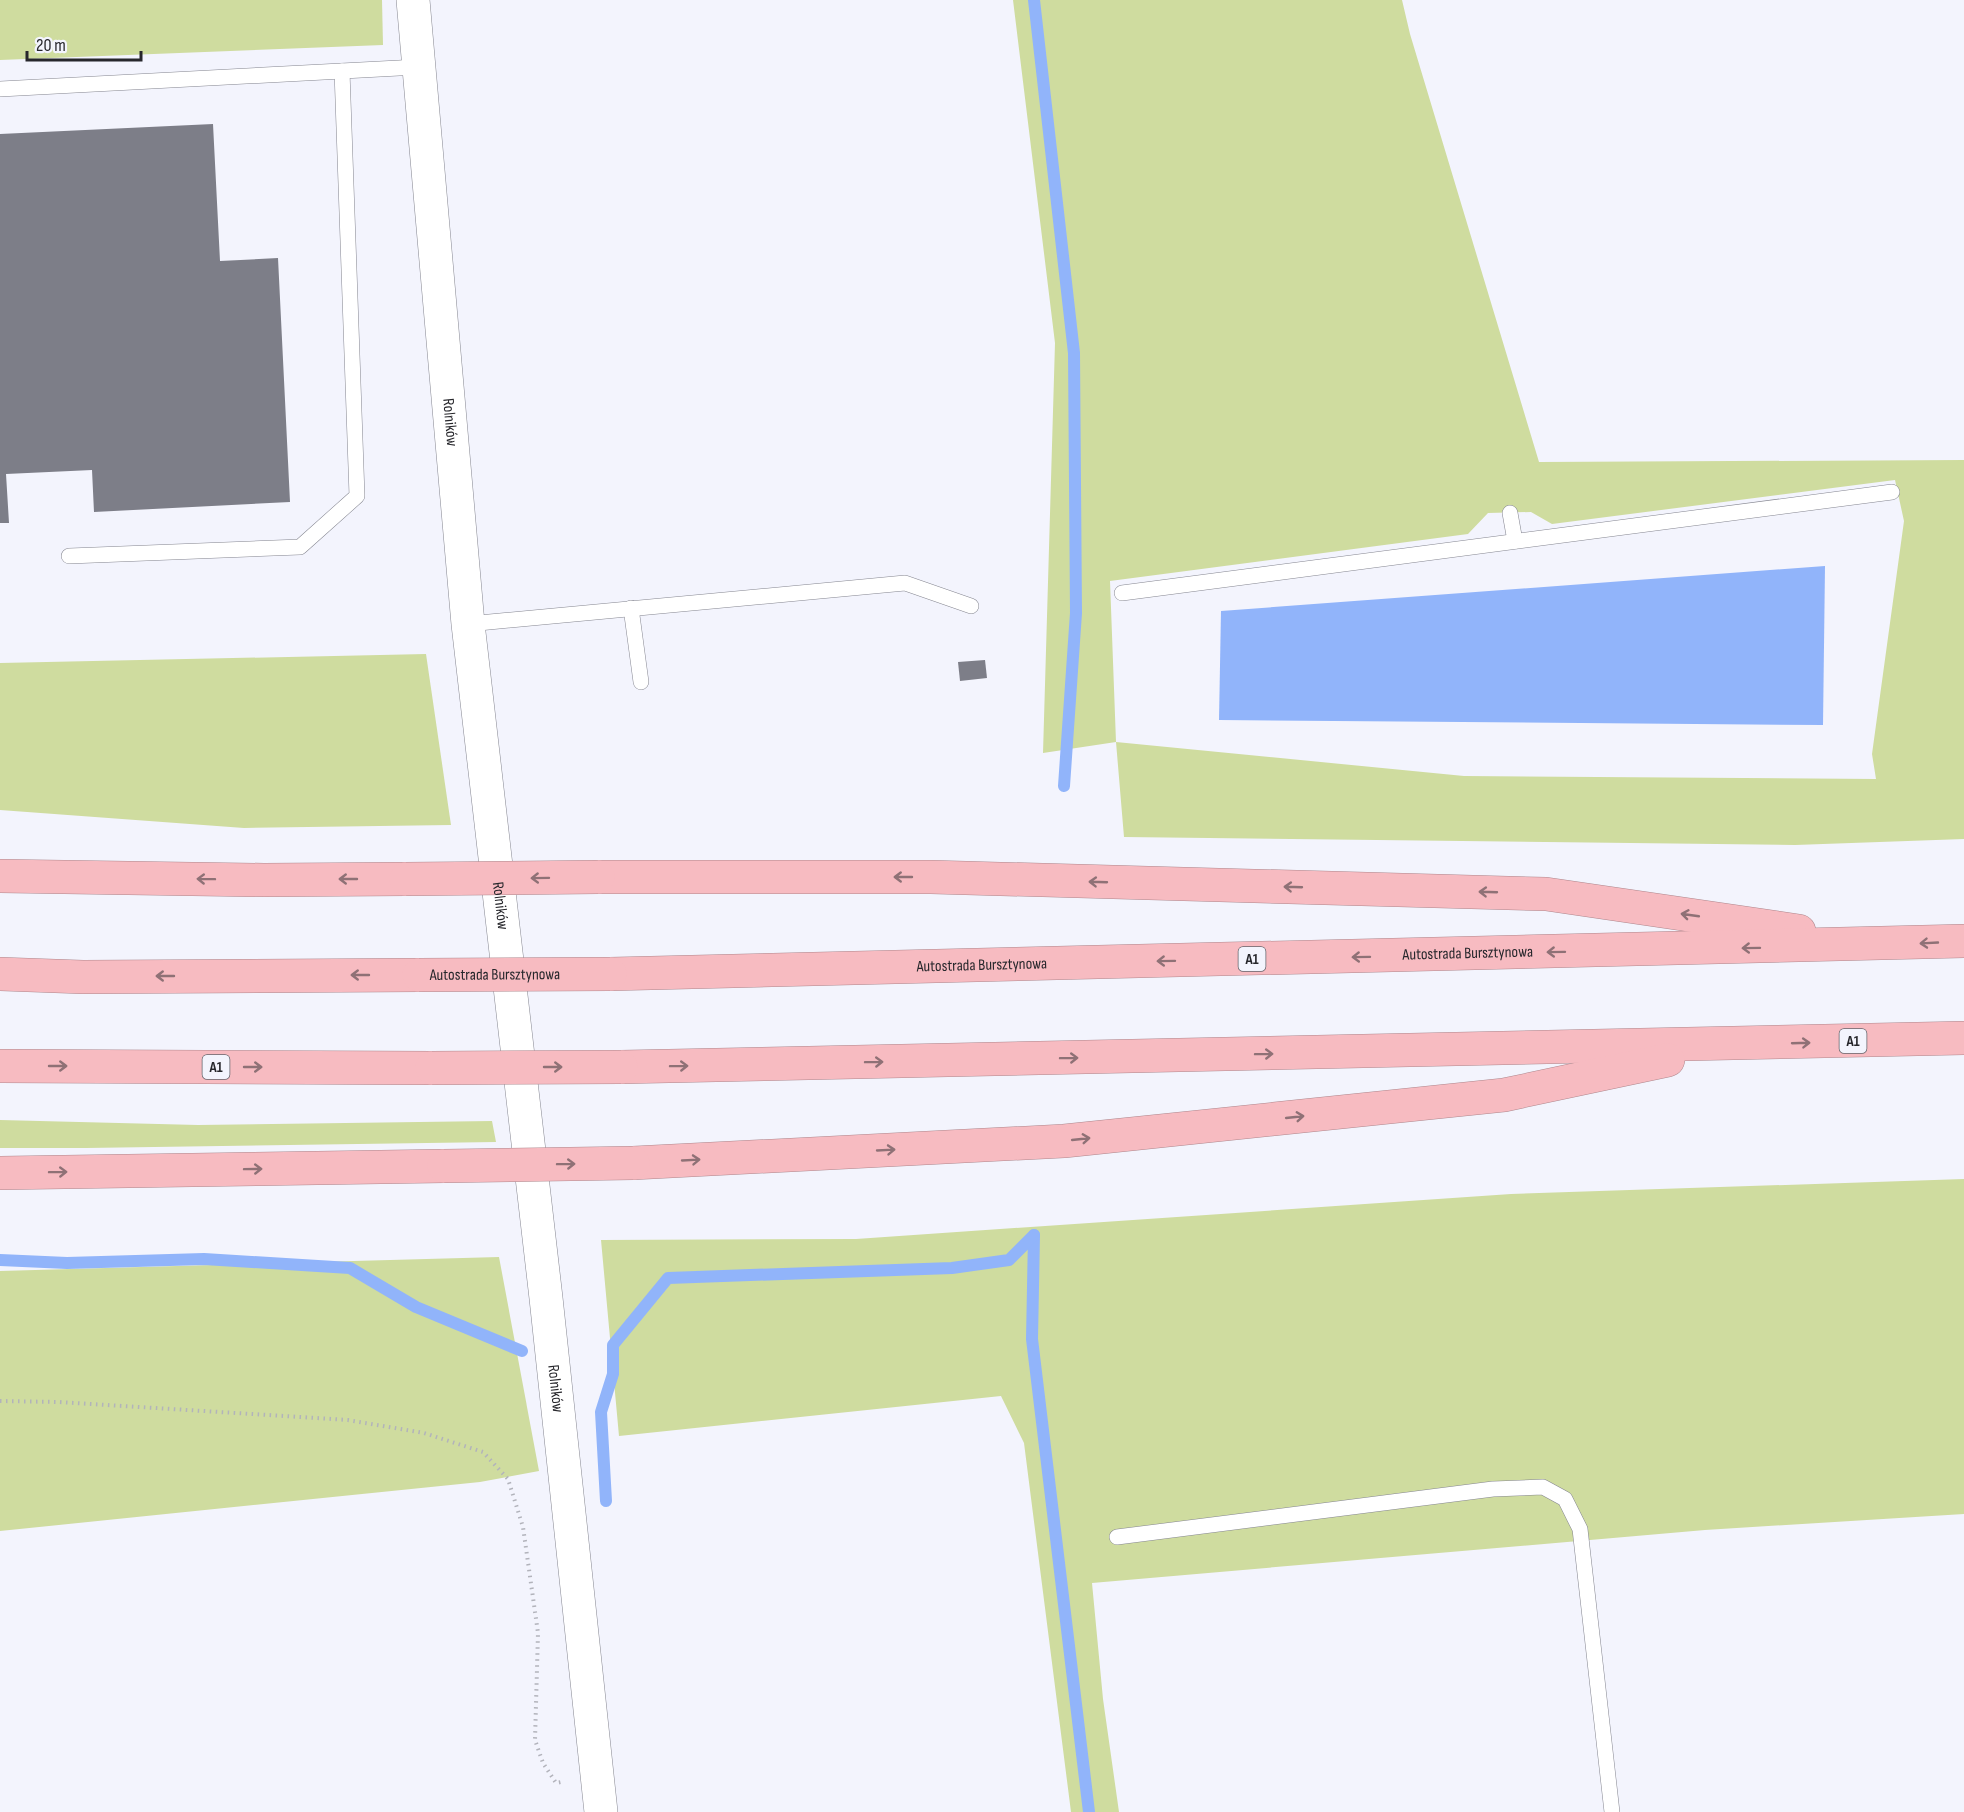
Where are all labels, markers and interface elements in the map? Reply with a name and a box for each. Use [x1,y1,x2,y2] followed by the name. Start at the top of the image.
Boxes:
[27,24,141,62] scale bar
[36,35,66,56] text: 20 m
[439,398,462,447] street label: Rolników
[893,871,913,883] one-way arrow
[196,873,216,885] one-way arrow
[338,873,358,885] one-way arrow
[530,873,550,884] one-way arrow
[1088,876,1108,887] one-way arrow
[488,881,513,931] street label: Rolników
[1283,881,1303,893] one-way arrow
[1478,887,1498,898] one-way arrow
[1681,909,1701,920] one-way arrow
[1919,937,1939,948] one-way arrow
[1401,942,1533,964] street label: Autostrada Bursztynowa
[1742,942,1762,953] one-way arrow
[1547,946,1567,958] one-way arrow
[1238,947,1266,971] road number: A1
[1352,951,1372,963] one-way arrow
[915,954,1047,976] street label: Autostrada Bursztynowa
[1157,956,1177,967] one-way arrow
[429,965,560,984] street label: Autostrada Bursztynowa
[351,969,371,981] one-way arrow
[156,970,176,982] one-way arrow
[1840,1029,1866,1053] road number: A1
[1791,1037,1811,1048] one-way arrow
[1254,1048,1274,1060] one-way arrow
[1059,1052,1079,1064] one-way arrow
[202,1055,230,1079] road number: A1
[864,1056,884,1068] one-way arrow
[48,1060,68,1072] one-way arrow
[669,1060,689,1072] one-way arrow
[243,1061,263,1073] one-way arrow
[543,1061,563,1073] one-way arrow
[1285,1111,1305,1122] one-way arrow
[1070,1134,1090,1145] one-way arrow
[875,1145,895,1156] one-way arrow
[681,1155,701,1166] one-way arrow
[555,1158,575,1170] one-way arrow
[243,1163,263,1175] one-way arrow
[48,1166,68,1178] one-way arrow
[544,1364,568,1414] street label: Rolników

